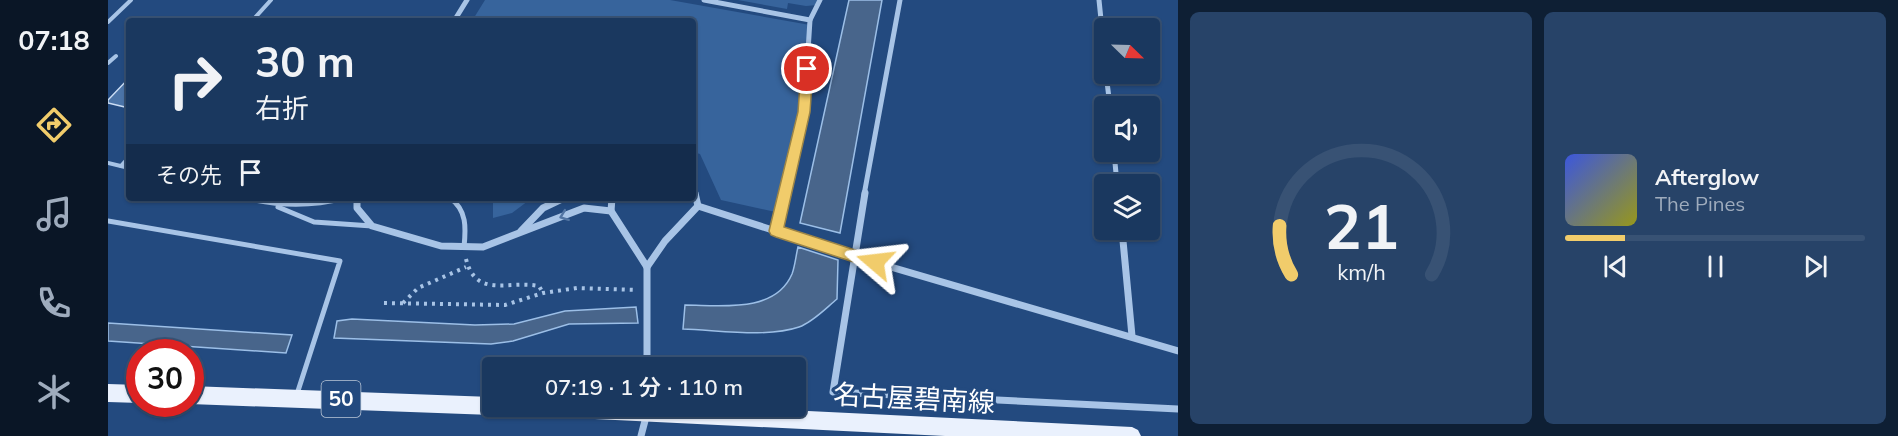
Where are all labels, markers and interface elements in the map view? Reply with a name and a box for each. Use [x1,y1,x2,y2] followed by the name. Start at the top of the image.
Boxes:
[1094,18,1160,84] north arrow
[1094,18,1160,240] map controls
[18,23,90,57] text: 07:18
[255,35,355,88] text: 30 m
[156,42,234,120] icon: right
[781,43,832,94] pin
[790,52,823,85] icon: arrive
[255,91,309,125] text: 右折
[1094,96,1160,162] button: sound
[33,104,75,146] icon: directions
[234,156,267,189] icon: arrive
[156,161,222,189] text: その先
[1655,163,1759,191] text: Afterglow
[1094,174,1160,240] button: layers
[1324,186,1398,265] text: 21
[1655,191,1745,216] text: The Pines
[33,193,75,235] icon: music
[559,209,570,221] one-way arrow
[843,230,907,294] position arrow
[1599,250,1632,283] icon: previous
[1699,250,1732,283] icon: pause
[1799,250,1832,283] icon: next
[1337,258,1385,285] text: km/h
[33,282,75,324] icon: phone
[126,339,204,417] speed limit sign: 30
[33,371,75,413] icon: climate
[545,373,743,401] text: 07:19 · 1 分 · 110 m
[832,377,996,419] street label: 名古屋碧南線
[322,381,360,417] road number: 50

